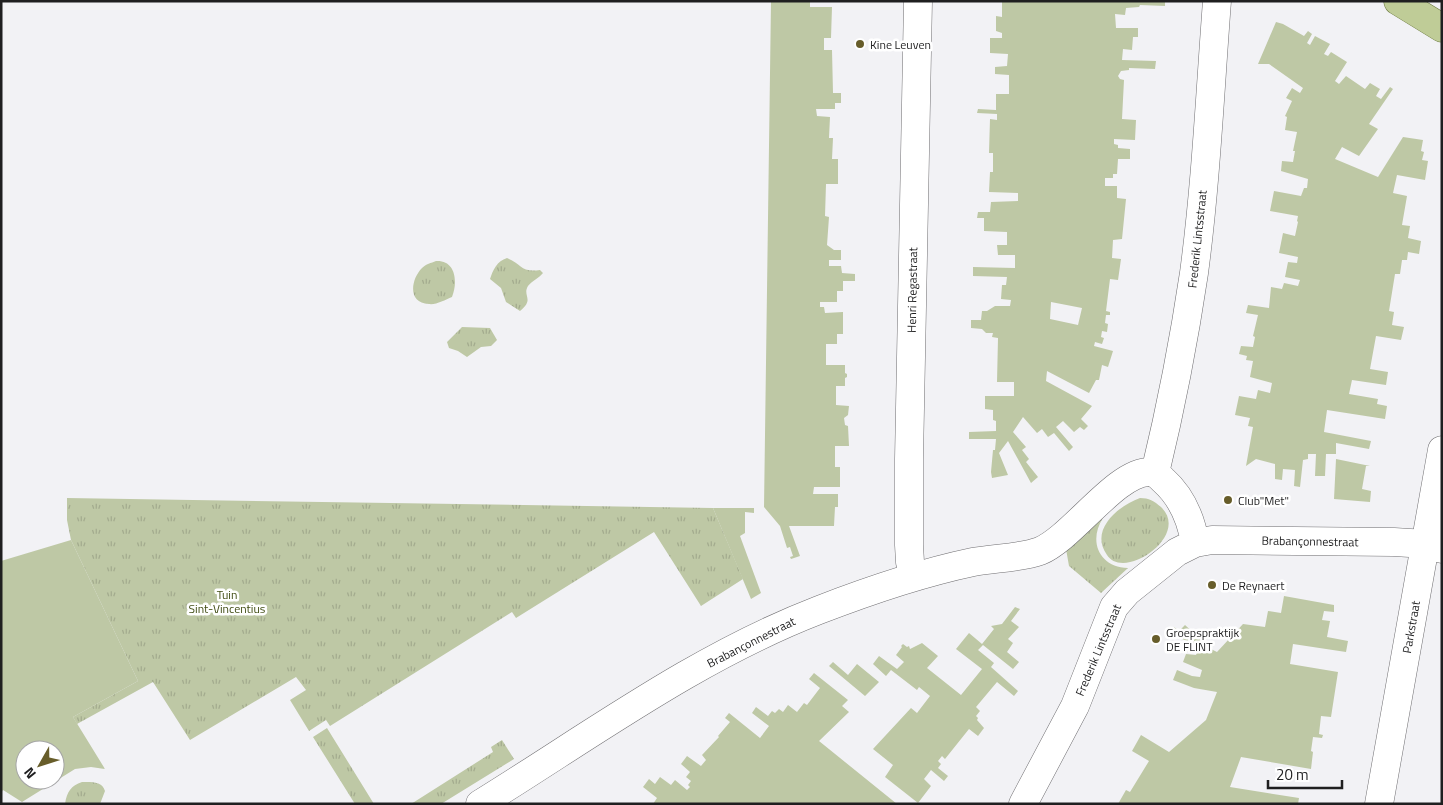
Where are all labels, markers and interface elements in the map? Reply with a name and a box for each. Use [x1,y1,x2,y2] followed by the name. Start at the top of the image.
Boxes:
[870,35,931,54] place label: Kine Leuven
[854,38,866,50] marker: Kine Leuven
[1182,188,1212,289] street label: Frederik Lintsstraat
[902,246,922,333] street label: Henri Regastraat
[1238,491,1289,510] place label: Club"Met"
[1222,494,1234,506] marker: Club"Met"
[1261,531,1359,551] street label: Brabançonnestraat
[1222,576,1285,595] place label: De Reynaert
[1206,579,1218,591] marker: De Reynaert
[189,585,266,618] park label: Tuin Sint-Vincentius
[1397,598,1425,655] street label: Parkstraat
[1070,600,1126,699] street label: Frederik Lintsstraat
[703,611,799,672] street label: Brabançonnestraat
[1166,623,1239,656] place label: Groepspraktijk DE FLINT
[1150,633,1162,645] marker: Groepspraktijk DE FLINT
[15,740,65,790] north arrow
[1268,758,1342,790] scale bar
[18,763,41,784] text: N
[1276,763,1309,786] text: 20 m

